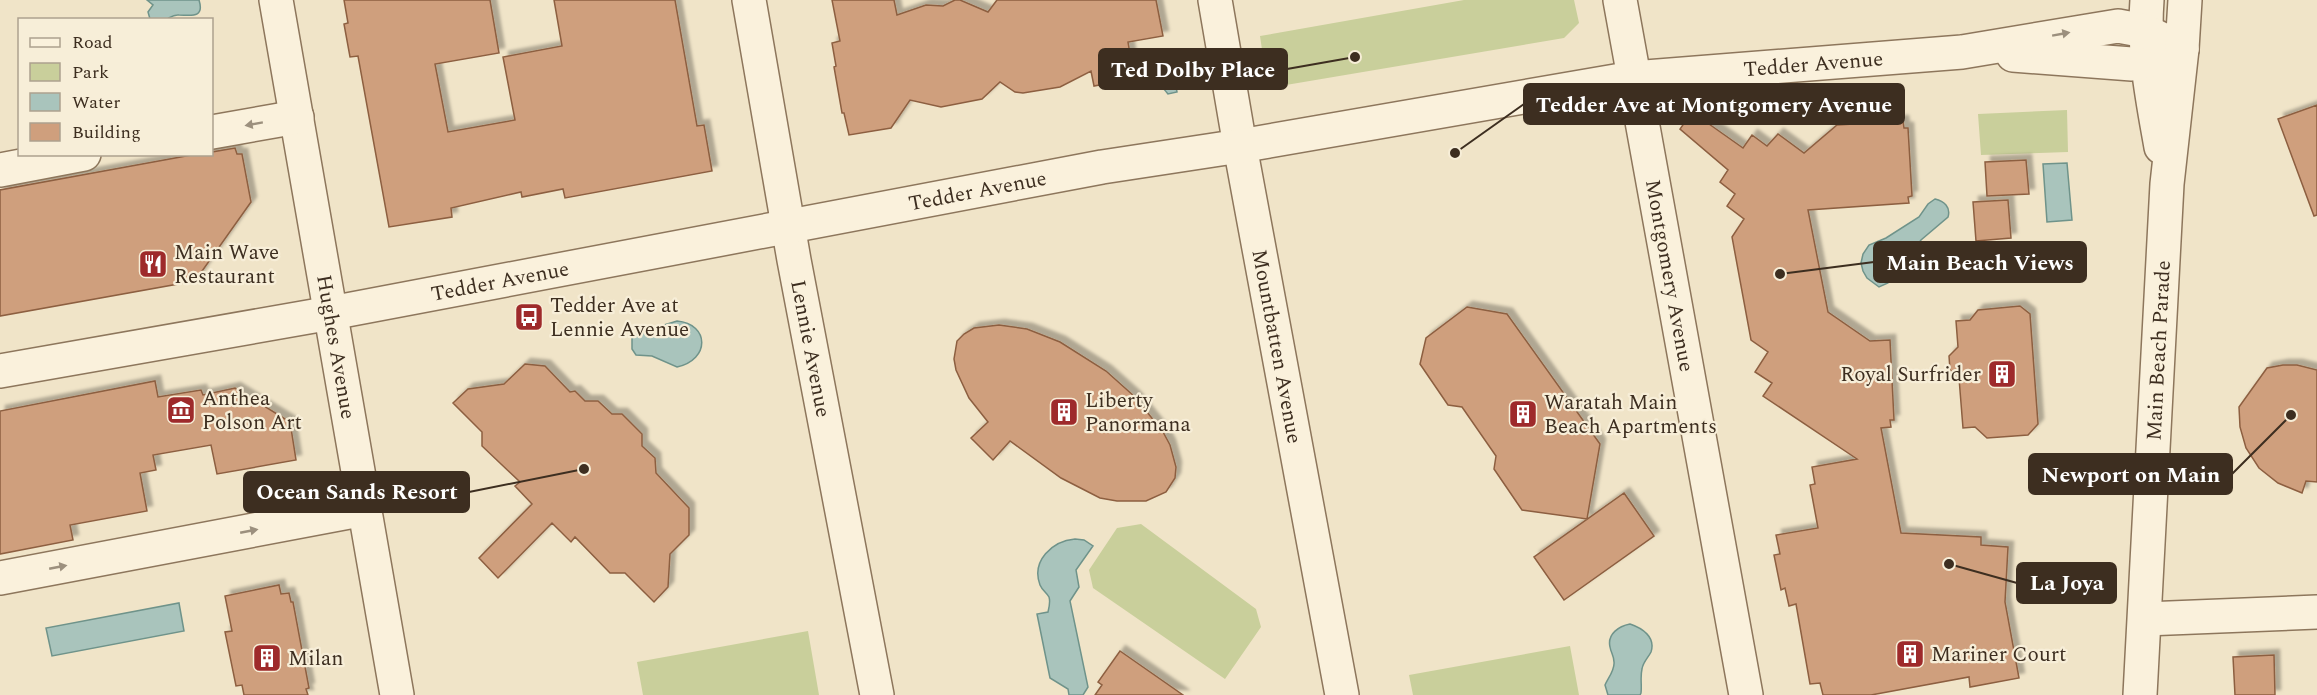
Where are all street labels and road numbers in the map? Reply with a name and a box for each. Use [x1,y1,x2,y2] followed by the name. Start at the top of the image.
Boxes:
[1742,43,1884,86] street label: Tedder Avenue
[906,163,1049,220] street label: Tedder Avenue
[1636,177,1702,375] street label: Montgomery Avenue
[1243,247,1310,446] street label: Mountbatten Avenue
[428,253,572,311] street label: Tedder Avenue
[2138,259,2180,442] street label: Main Beach Parade
[307,272,364,422] street label: Hughes Avenue
[781,277,839,420] street label: Lennie Avenue

